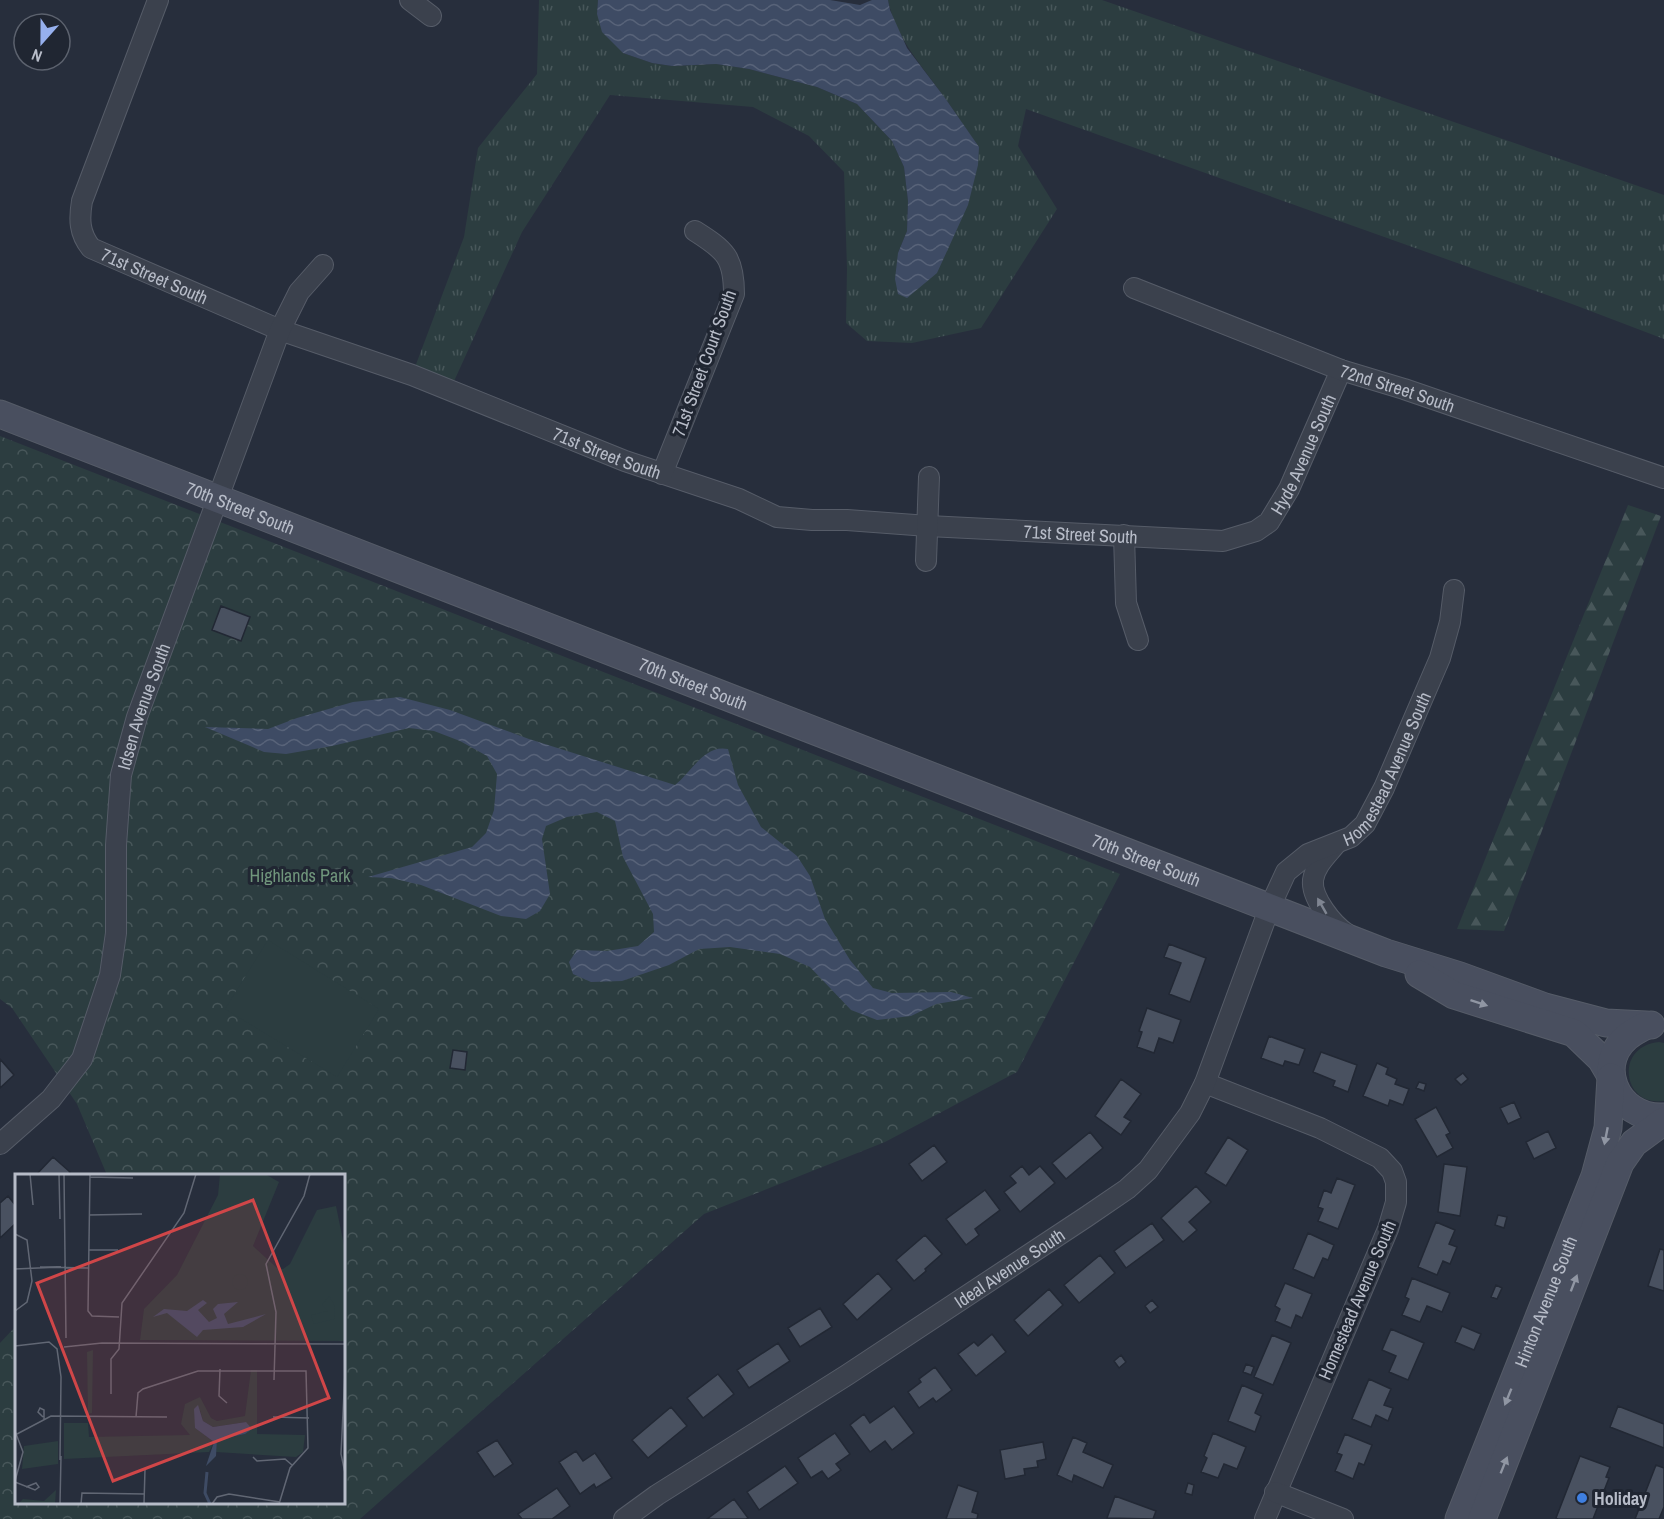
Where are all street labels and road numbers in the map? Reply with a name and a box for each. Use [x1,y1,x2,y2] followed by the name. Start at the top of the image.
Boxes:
[97,241,212,310] street label: 71st Street South
[666,286,742,440] street label: 71st Street Court South
[1337,358,1458,418] street label: 72nd Street South
[1264,390,1342,519] street label: Hyde Avenue South
[549,421,664,485] street label: 71st Street South
[182,475,299,540] street label: 70th Street South
[1023,518,1138,549] street label: 71st Street South
[111,639,176,772] street label: Idsen Avenue South
[635,651,752,716] street label: 70th Street South
[1339,688,1437,852] street label: Homestead Avenue South
[1088,827,1205,892] street label: 70th Street South
[1312,1216,1402,1384] street label: Homestead Avenue South
[949,1222,1069,1313] street label: Ideal Avenue South
[1508,1232,1583,1371] street label: Hinton Avenue South

